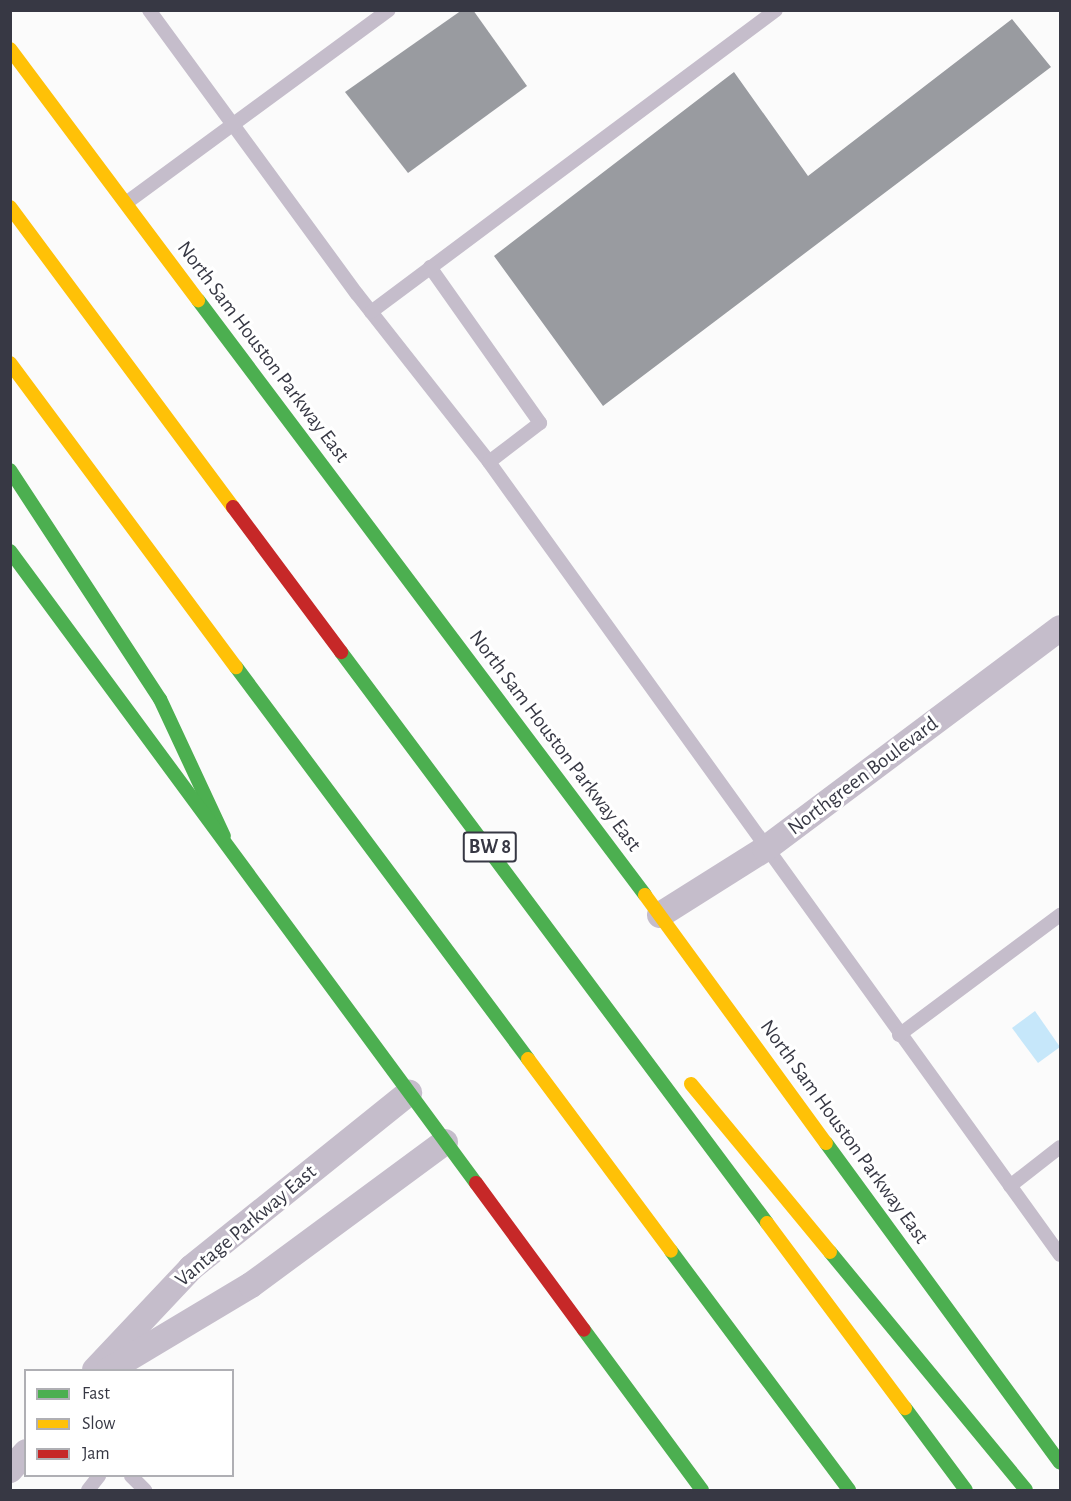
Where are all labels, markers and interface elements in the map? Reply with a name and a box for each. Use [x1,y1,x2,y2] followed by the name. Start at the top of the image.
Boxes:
[172,236,354,468] street label: North Sam Houston Parkway East
[464,625,646,857] street label: North Sam Houston Parkway East
[783,711,943,841] street label: Northgreen Boulevard
[462,830,518,864] road number: BW 8
[754,1015,934,1249] street label: North Sam Houston Parkway East
[170,1160,322,1292] street label: Vantage Parkway East
[24,1369,234,1477] legend
[82,1385,110,1403] text: Fast
[82,1415,115,1433] text: Slow
[82,1445,110,1463] text: Jam

